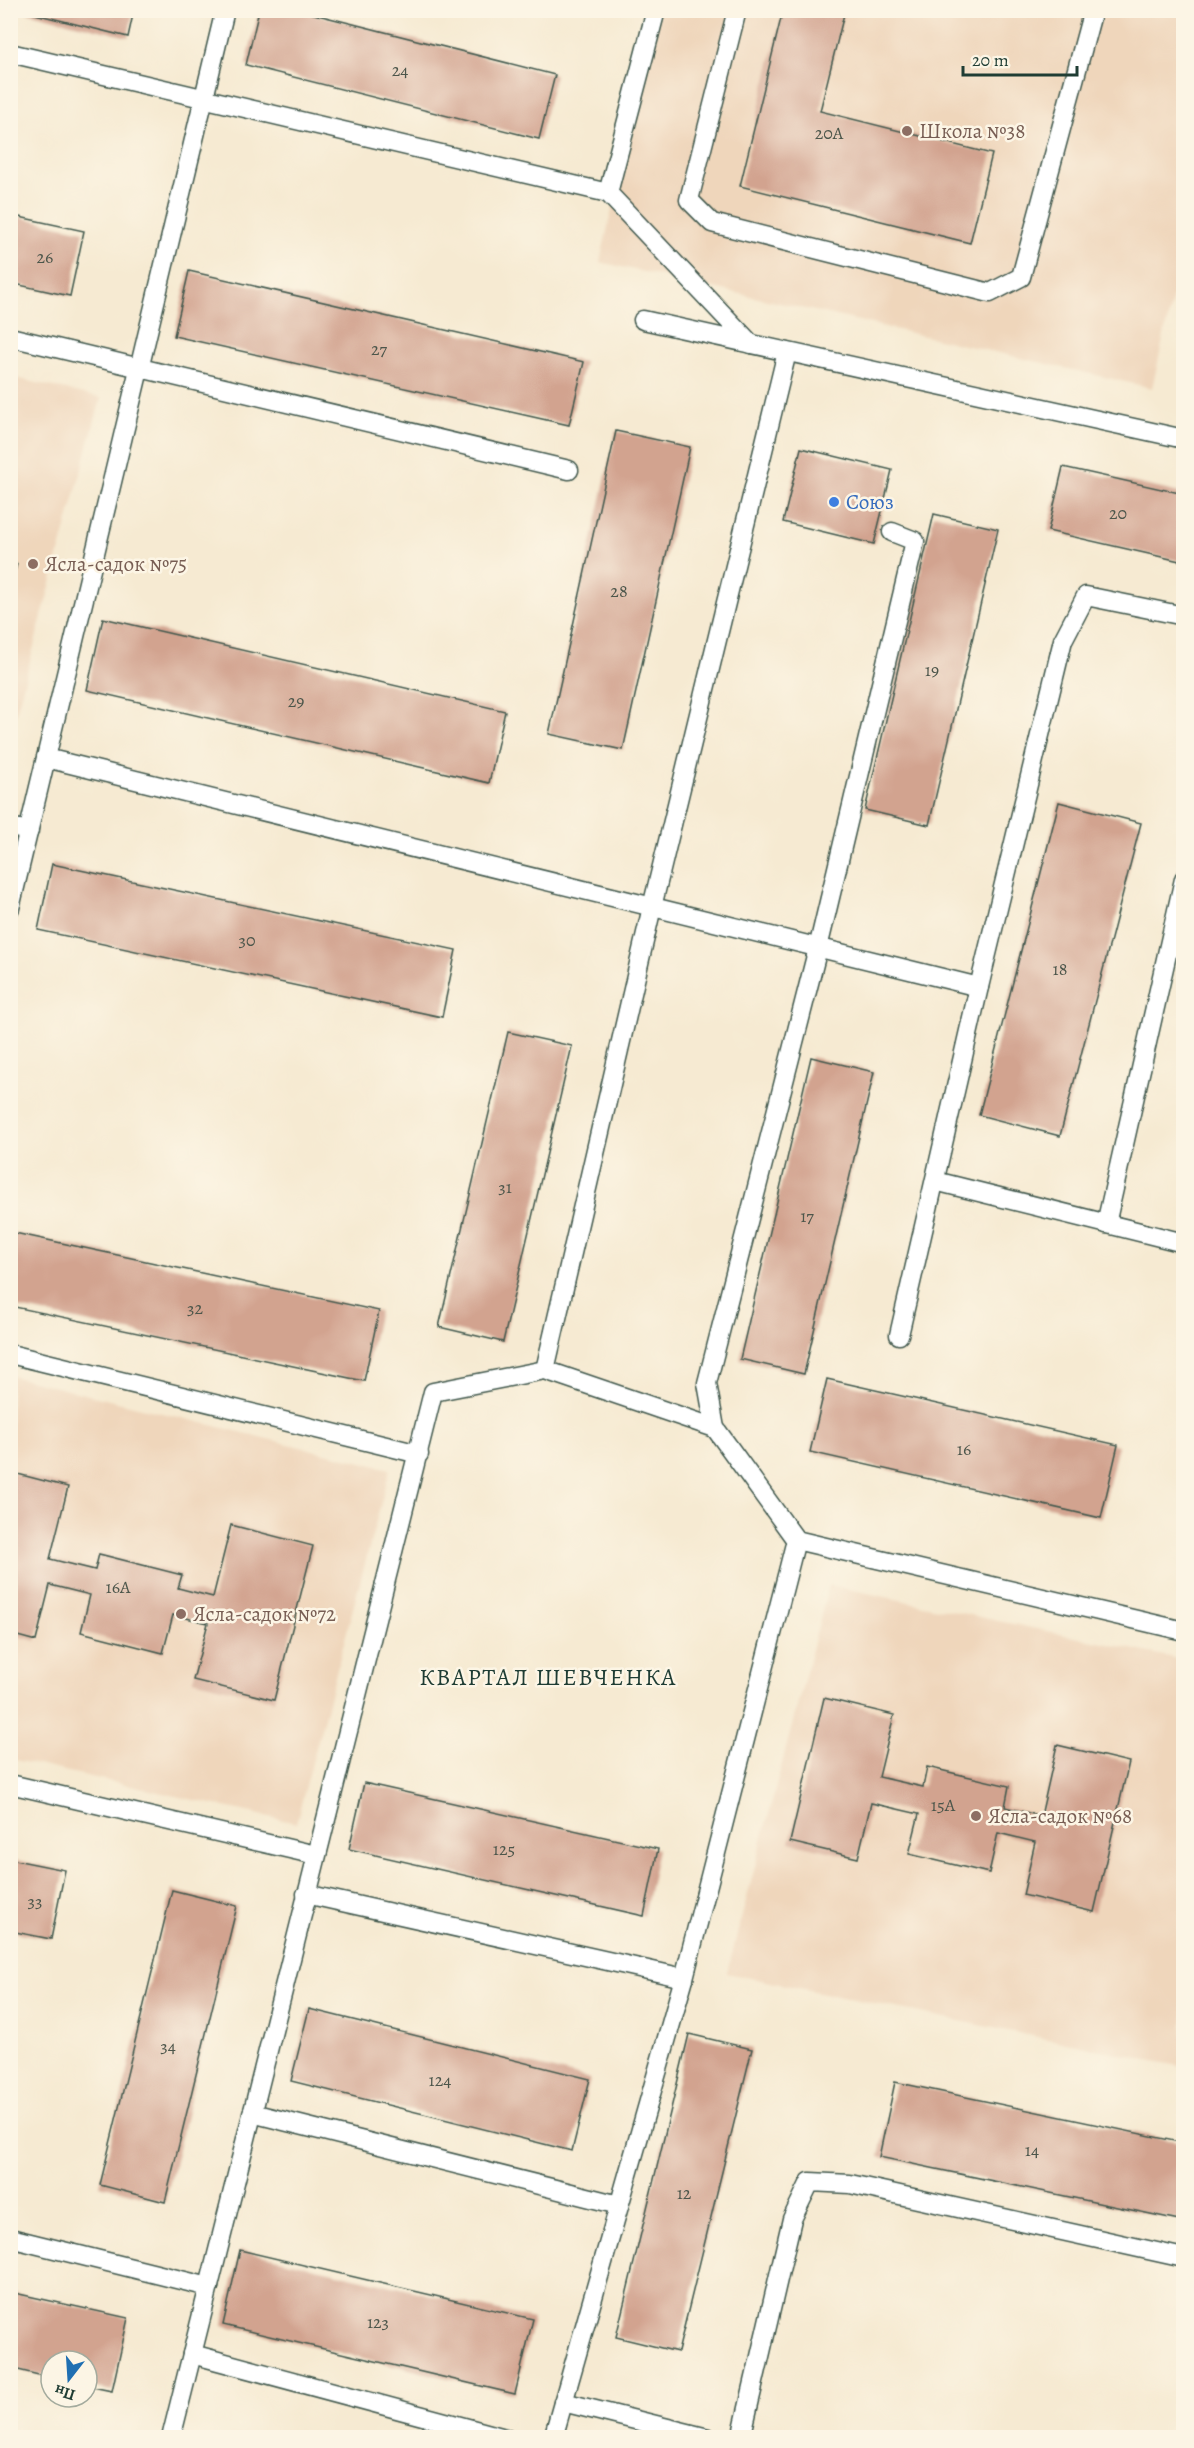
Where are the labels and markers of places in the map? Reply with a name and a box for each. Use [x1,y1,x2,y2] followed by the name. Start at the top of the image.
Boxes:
[919,117,1025,145] place label: Школа №38
[900,124,914,138] marker: Школа №38
[846,488,894,516] place label: Союз
[827,495,841,509] marker: Союз
[45,550,187,578] place label: Ясла-садок №75
[26,557,40,571] marker: Ясла-садок №75
[193,1600,336,1628] place label: Ясла-садок №72
[174,1607,188,1621] marker: Ясла-садок №72
[988,1802,1132,1830] place label: Ясла-садок №68
[969,1809,983,1823] marker: Ясла-садок №68

